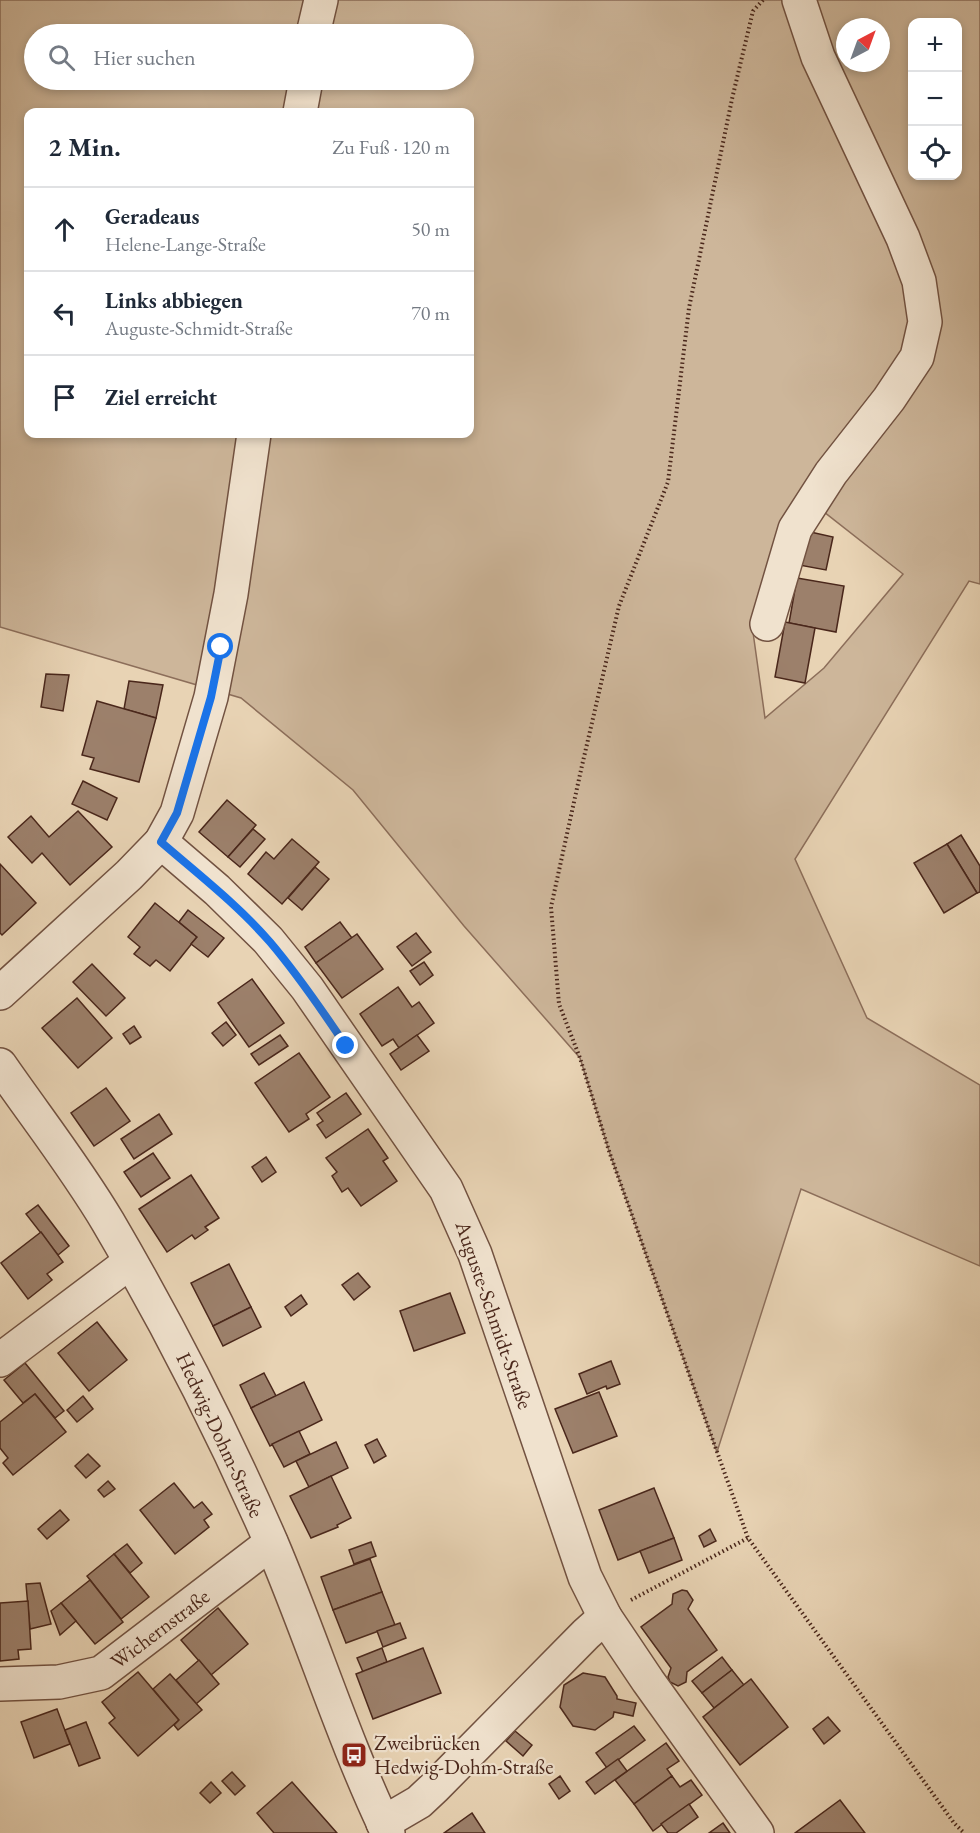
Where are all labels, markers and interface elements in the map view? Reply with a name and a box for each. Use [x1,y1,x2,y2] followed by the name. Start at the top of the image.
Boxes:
[836,18,890,72] north arrow
[908,18,962,180] map controls
[908,18,962,72] button: +
[24,24,474,90] search box
[45,41,78,74] icon: search
[93,43,196,72] text: Hier suchen
[908,72,962,126] button: −
[908,126,962,180] button: locate
[48,130,121,164] text: 2 Min.
[332,134,450,160] text: Zu Fuß · 120 m
[105,202,199,231] text: Geradeaus
[48,213,81,246] icon: ahead
[411,216,450,242] text: 50 m
[105,231,266,257] text: Helene-Lange-Straße
[105,286,243,315] text: Links abbiegen
[48,297,81,330] icon: left
[411,300,450,326] text: 70 m
[105,315,293,341] text: Auguste-Schmidt-Straße
[48,381,81,414] icon: arrive
[105,383,217,412] text: Ziel erreicht
[207,633,233,659] route start
[332,1032,358,1058] route end
[449,1216,539,1412] street label: Auguste-Schmidt-Straße
[170,1348,271,1522] street label: Hedwig-Dohm-Straße
[105,1583,215,1675] street label: Wichernstraße
[374,1729,553,1780] place label: Zweibrücken Hedwig-Dohm-Straße
[339,1740,369,1770] bus stop icon: Zweibrücken Hedwig-Dohm-Straße

